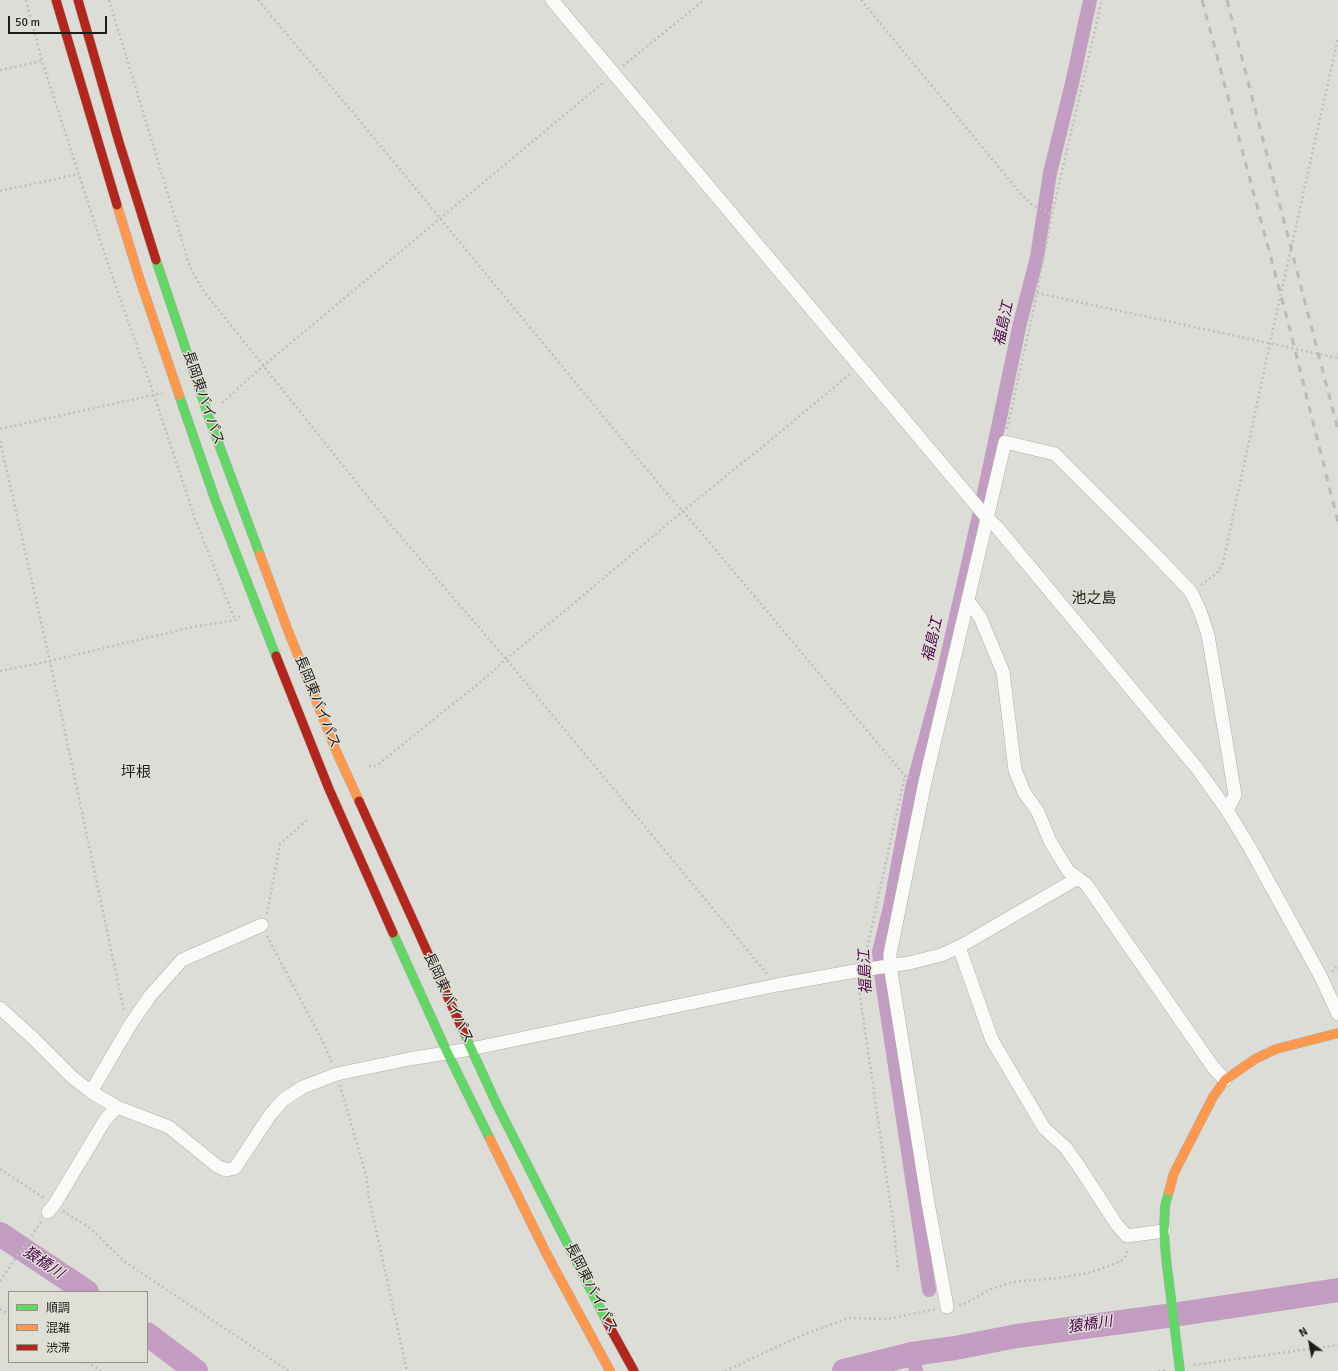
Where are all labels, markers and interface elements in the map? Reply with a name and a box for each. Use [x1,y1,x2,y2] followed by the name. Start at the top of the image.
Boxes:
[10,8,109,34] scale bar
[15,15,40,30] text: 50 m
[991,300,1017,348] water label: 福島江
[179,349,227,447] street label: 長岡東バイパス
[1072,590,1116,608] district label: 池之島
[919,616,947,664] water label: 福島江
[291,653,343,751] street label: 長岡東バイパス
[121,764,151,782] district label: 坪根
[856,949,876,995] water label: 福島江
[420,950,476,1046] street label: 長岡東バイパス
[561,1241,621,1335] street label: 長岡東バイパス
[19,1243,67,1283] water label: 猿橋川
[8,1291,148,1363] legend
[46,1301,70,1316] text: 順調
[1066,1313,1114,1337] water label: 猿橋川
[46,1321,70,1336] text: 混雑
[1290,1323,1330,1363] north arrow
[1297,1325,1310,1340] text: N
[46,1341,70,1356] text: 渋滞

